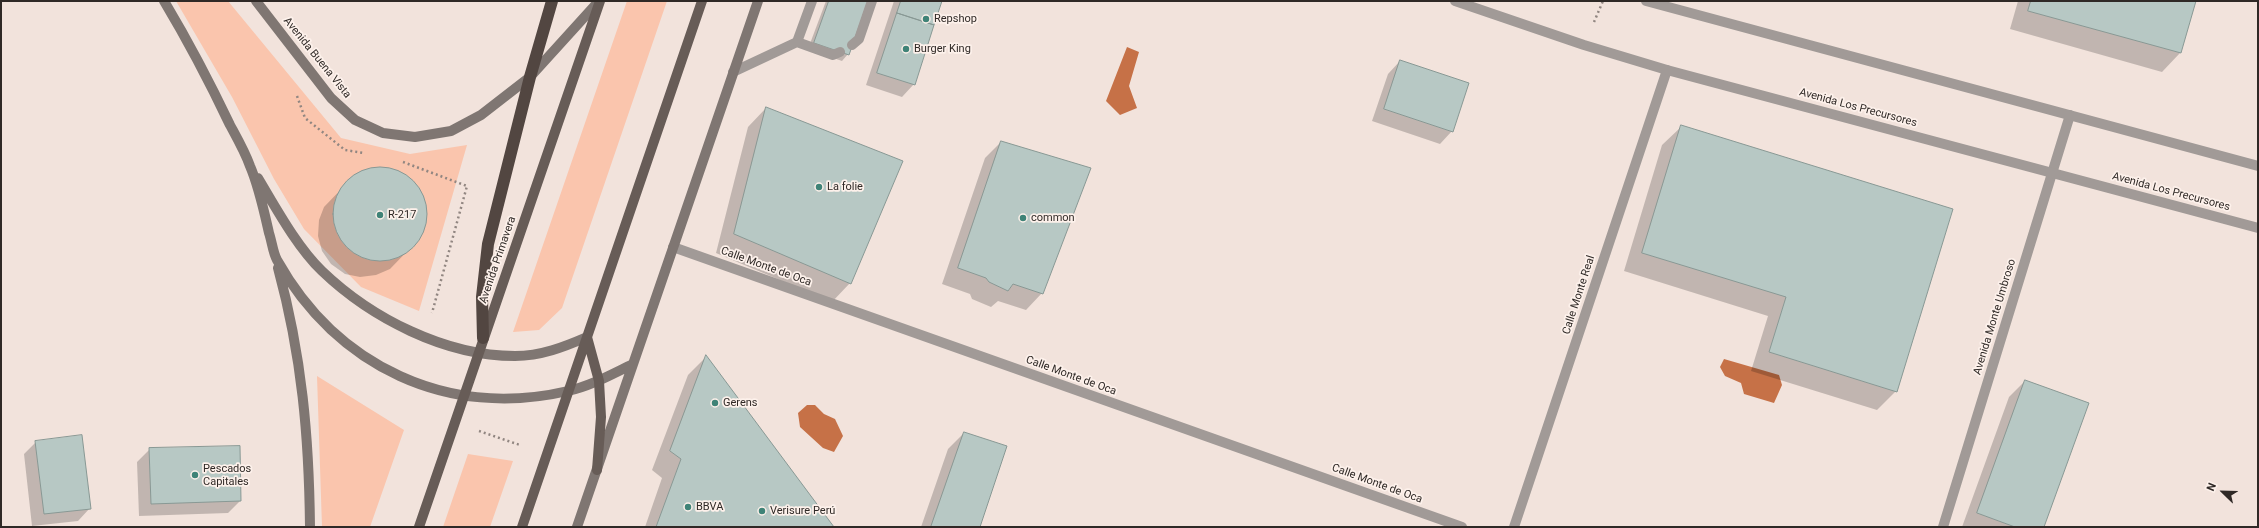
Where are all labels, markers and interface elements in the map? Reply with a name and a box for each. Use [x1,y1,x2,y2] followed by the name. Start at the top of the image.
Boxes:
[934,12,977,26] place label: Repshop
[921,14,931,24] marker: Repshop
[280,15,354,101] street label: Avenida Buena Vista
[914,42,971,56] place label: Burger King
[901,44,911,54] marker: Burger King
[1798,86,1918,130] street label: Avenida Los Precursores
[2111,170,2231,214] street label: Avenida Los Precursores
[827,180,863,194] place label: La folie
[814,182,824,192] marker: La folie
[388,208,416,222] place label: R-217
[375,210,385,220] marker: R-217
[1031,211,1075,225] place label: common
[1018,213,1028,223] marker: common
[477,215,519,305] street label: Avenida Primavera
[719,245,813,289] street label: Calle Monte de Oca
[1560,254,1598,336] street label: Calle Monte Real
[1971,257,2019,377] street label: Avenida Monte Umbroso
[1024,354,1118,398] street label: Calle Monte de Oca
[723,396,758,410] place label: Gerens
[710,398,720,408] marker: Gerens
[203,462,251,488] place label: Pescados Capitales
[1330,462,1424,506] street label: Calle Monte de Oca
[190,470,200,480] marker: Pescados Capitales
[2203,472,2243,512] north arrow
[2204,481,2219,493] text: N
[696,500,723,514] place label: BBVA
[683,502,693,512] marker: BBVA
[770,504,835,518] place label: Verisure Perú
[757,506,767,516] marker: Verisure Perú

